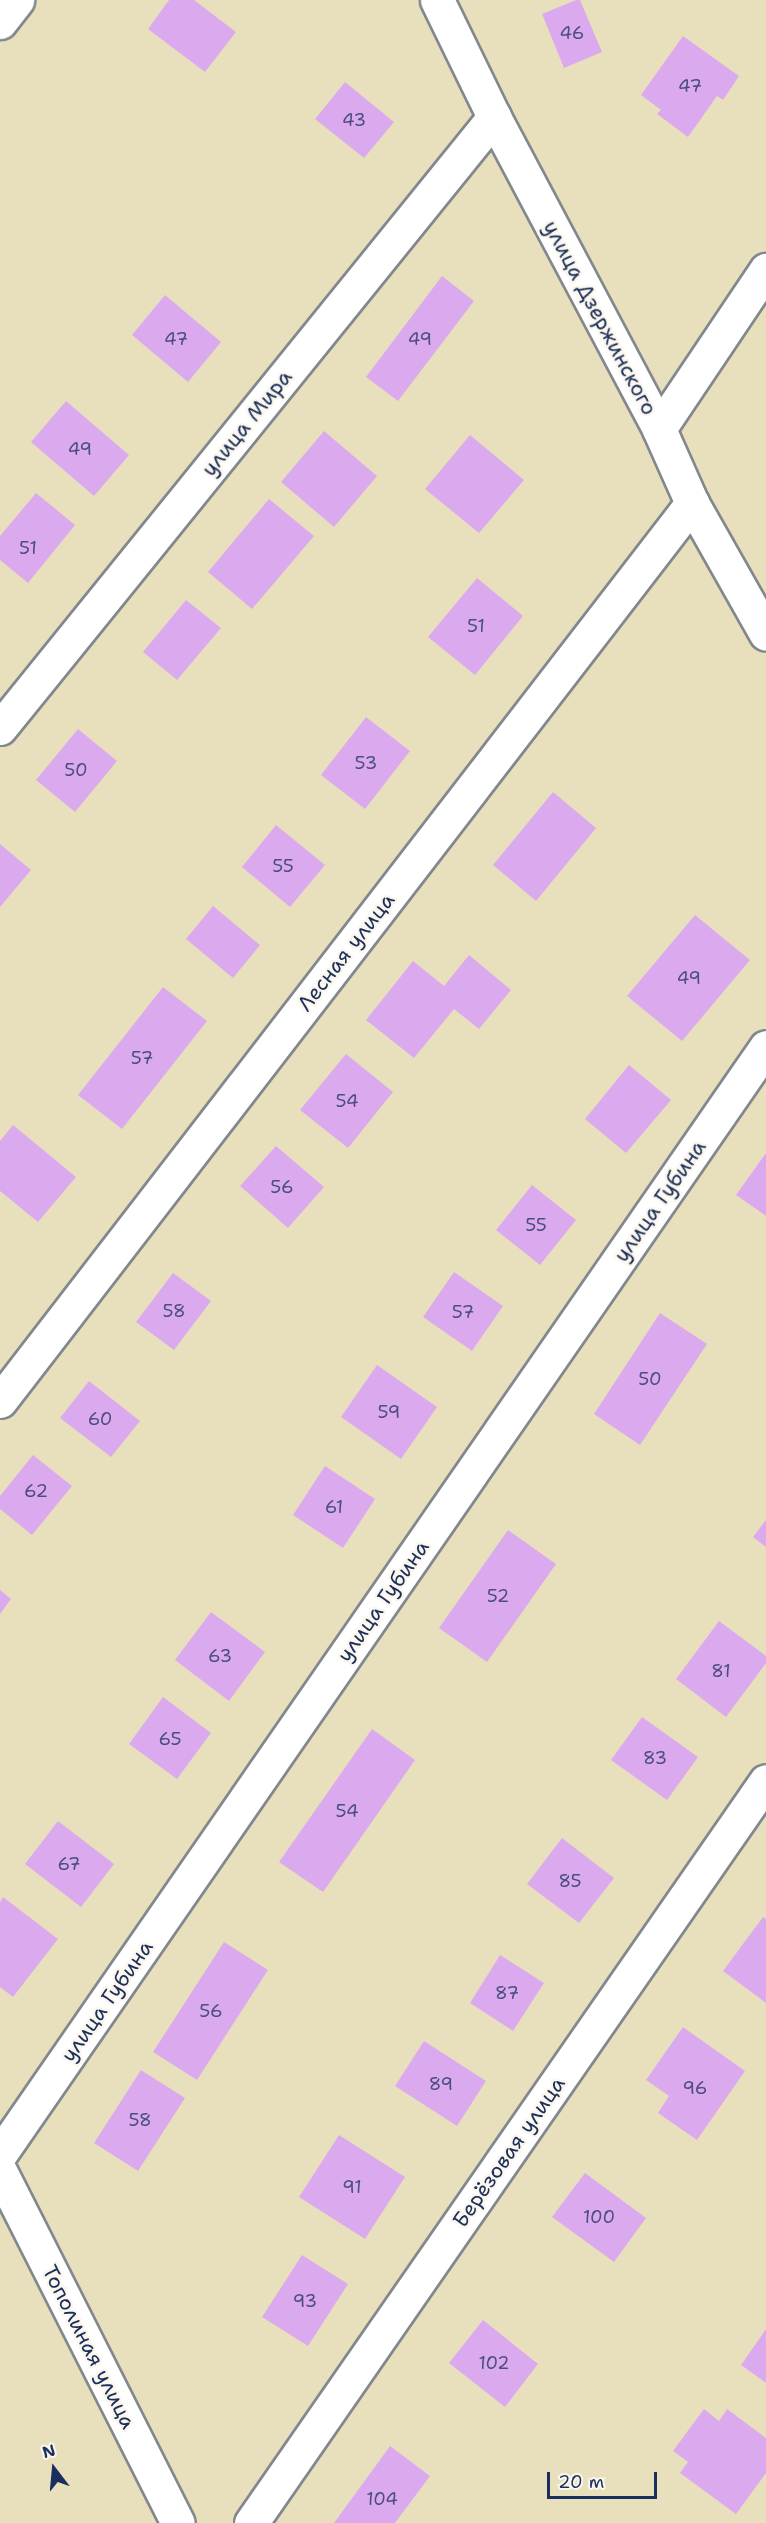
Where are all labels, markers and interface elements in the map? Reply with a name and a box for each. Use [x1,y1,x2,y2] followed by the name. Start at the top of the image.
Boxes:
[560,22,584,44] house number: 46
[678,75,702,97] house number: 47
[342,109,366,131] house number: 43
[538,216,662,420] street label: улица Дзержинского
[164,328,188,350] house number: 47
[408,328,432,350] house number: 49
[196,365,298,481] street label: улица Мира
[68,438,92,460] house number: 49
[19,537,37,559] house number: 51
[467,615,485,637] house number: 51
[355,752,377,774] house number: 53
[64,759,88,781] house number: 50
[272,855,294,877] house number: 55
[292,888,400,1016] street label: Лесная улица
[677,967,701,989] house number: 49
[131,1047,153,1069] house number: 57
[335,1090,359,1112] house number: 54
[609,1135,711,1267] street label: улица Губина
[270,1176,294,1198] house number: 56
[525,1214,547,1236] house number: 55
[162,1300,186,1322] house number: 58
[452,1301,474,1323] house number: 57
[638,1368,662,1390] house number: 50
[378,1401,400,1423] house number: 59
[88,1408,112,1430] house number: 60
[24,1480,48,1502] house number: 62
[325,1496,343,1518] house number: 61
[332,1535,434,1667] street label: улица Губина
[487,1585,509,1607] house number: 52
[208,1645,232,1667] house number: 63
[711,1660,731,1682] house number: 81
[159,1728,181,1750] house number: 65
[643,1747,667,1769] house number: 83
[335,1800,359,1822] house number: 54
[57,1853,81,1875] house number: 67
[558,1870,582,1892] house number: 85
[56,1935,158,2067] street label: улица Губина
[495,1982,519,2004] house number: 87
[199,2000,223,2022] house number: 56
[448,2072,570,2232] street label: Берёзовая улица
[429,2073,453,2095] house number: 89
[683,2077,707,2099] house number: 96
[128,2109,152,2131] house number: 58
[342,2176,362,2198] house number: 91
[583,2206,615,2228] house number: 100
[37,2261,141,2433] street label: Тополиная улица
[293,2290,317,2312] house number: 93
[478,2352,510,2374] house number: 102
[24,2439,84,2499] north arrow
[40,2439,58,2463] text: N
[550,2460,660,2498] scale bar
[558,2470,604,2494] text: 20 m
[366,2488,398,2510] house number: 104

